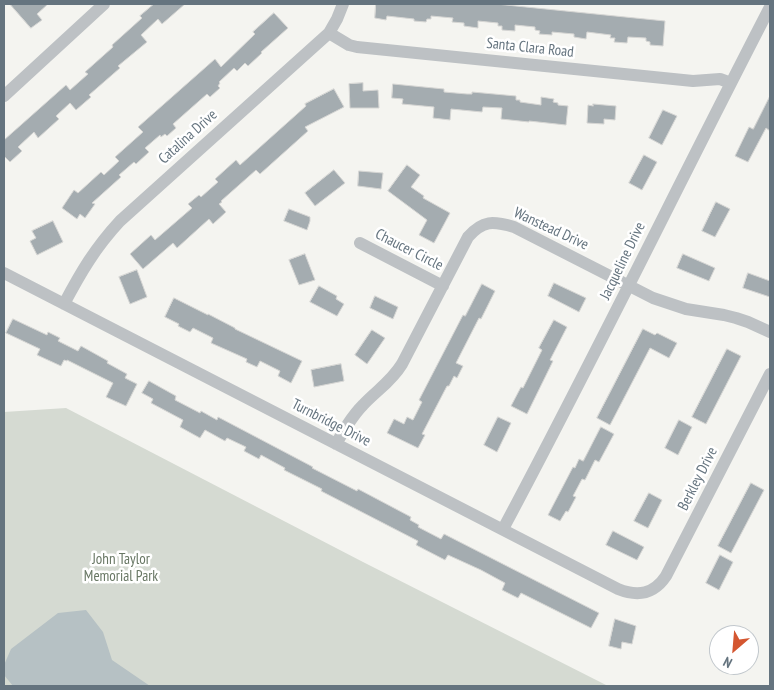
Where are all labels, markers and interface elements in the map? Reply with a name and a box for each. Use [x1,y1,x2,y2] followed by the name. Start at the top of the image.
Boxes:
[486,34,574,62] street label: Santa Clara Road
[155,106,221,168] street label: Catalina Drive
[511,204,591,254] street label: Wanstead Drive
[597,219,649,303] street label: Jacqueline Drive
[372,225,446,275] street label: Chaucer Circle
[289,395,373,451] street label: Turnbridge Drive
[674,444,722,514] street label: Berkley Drive
[84,551,158,586] park label: John Taylor Memorial Park
[709,625,759,675] north arrow
[720,653,735,672] text: N

